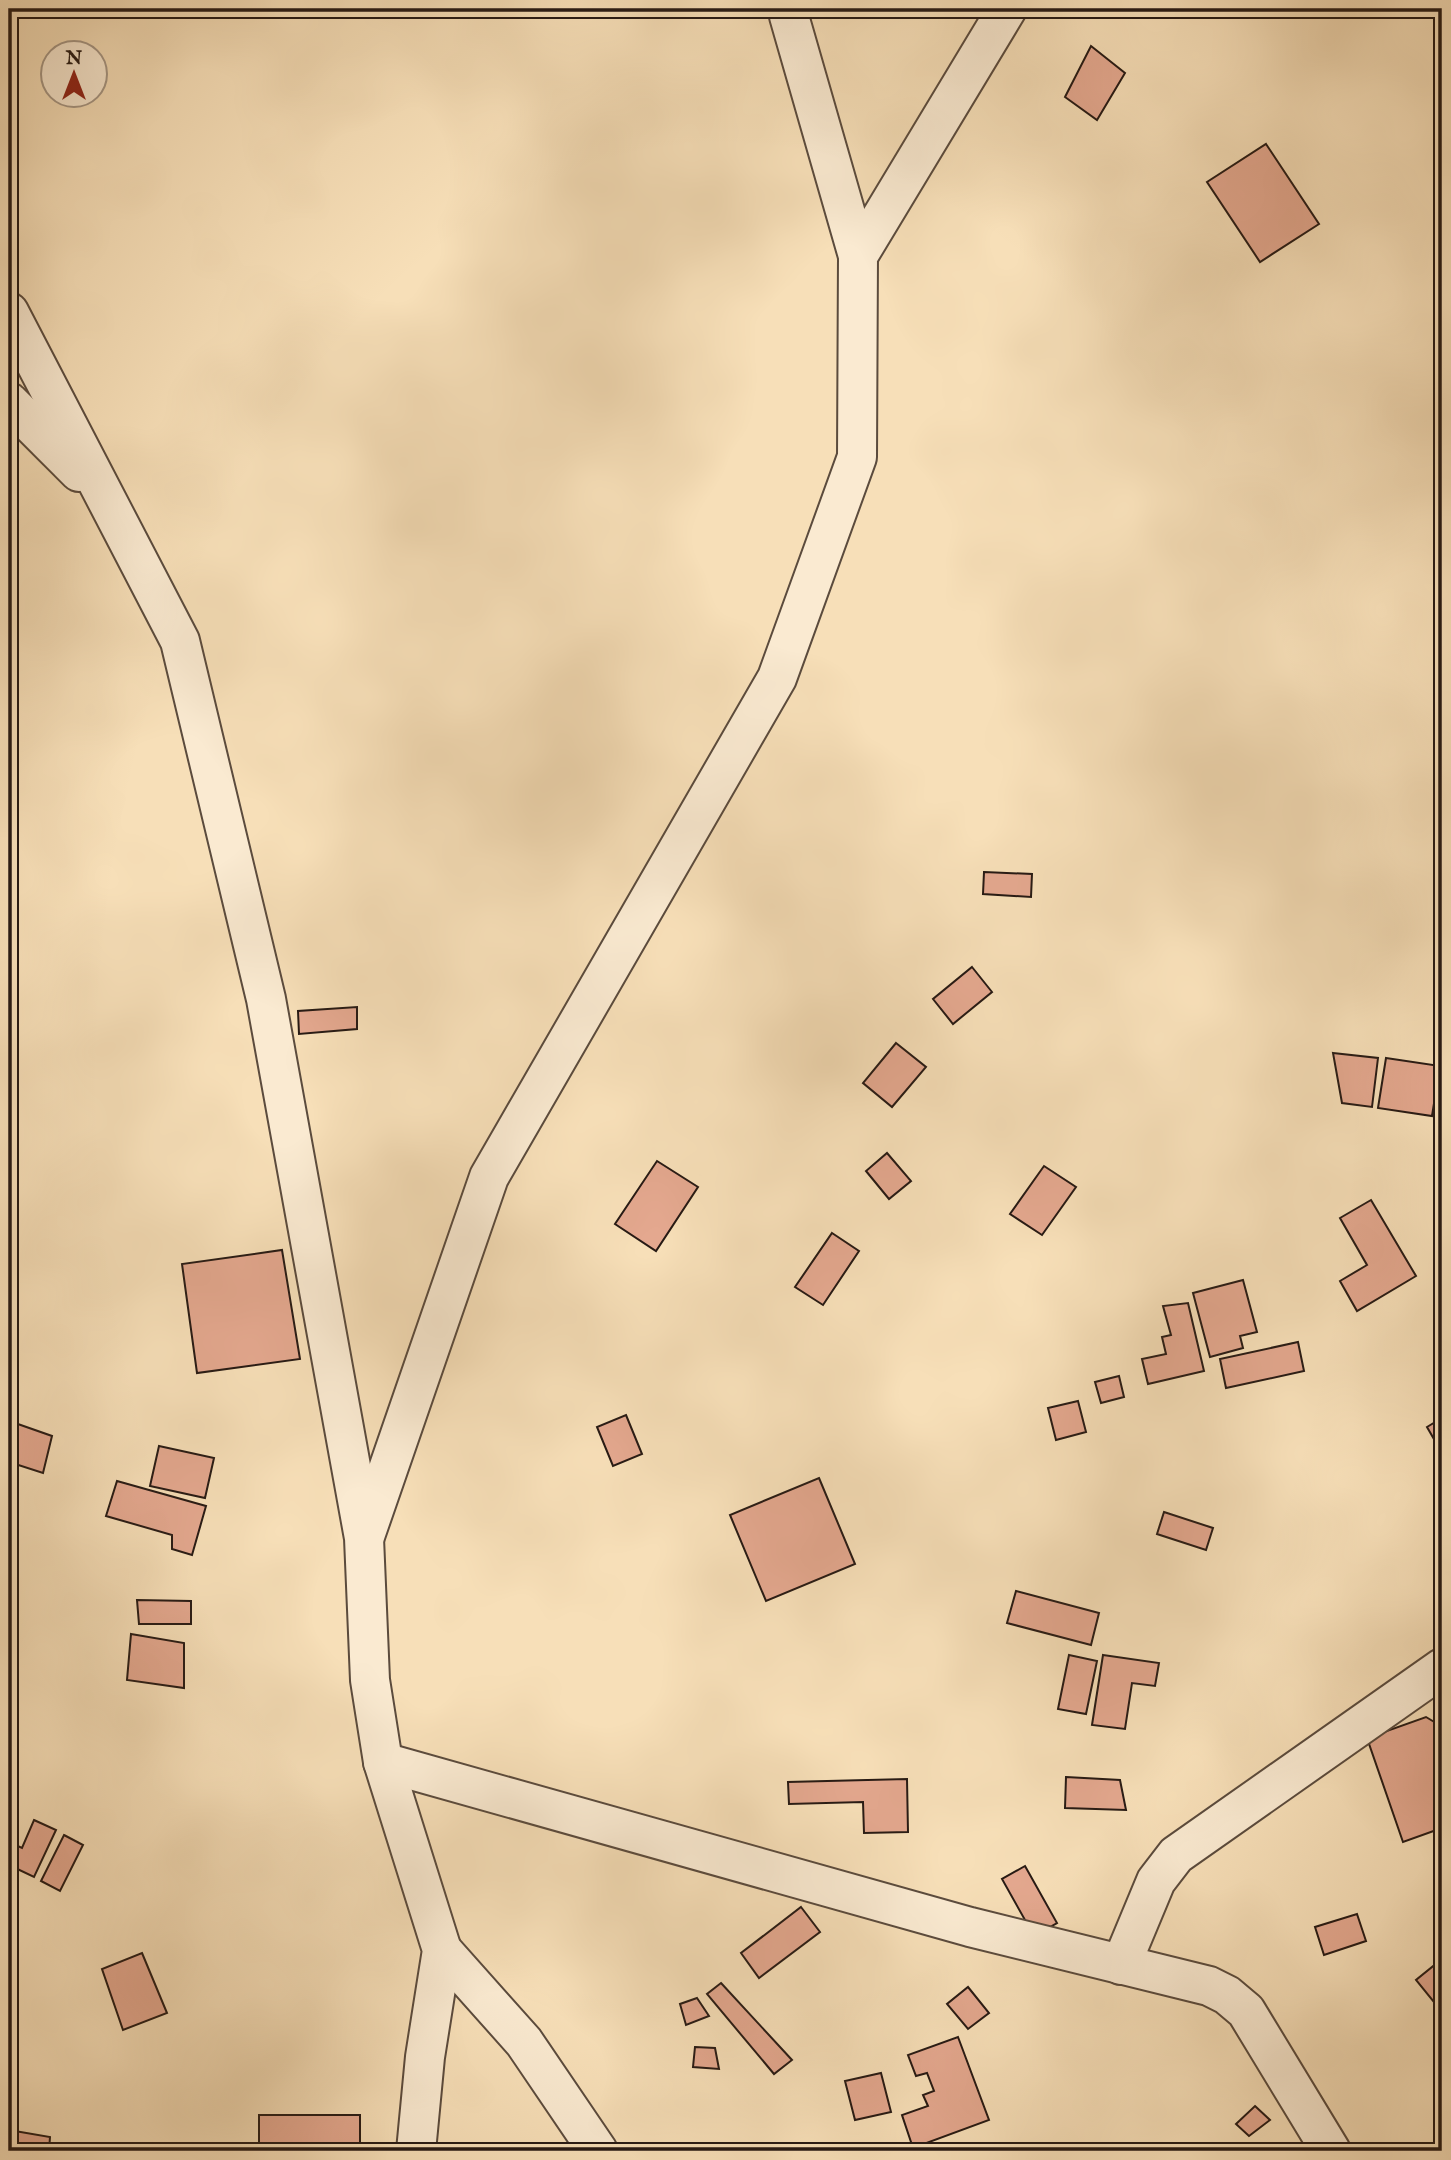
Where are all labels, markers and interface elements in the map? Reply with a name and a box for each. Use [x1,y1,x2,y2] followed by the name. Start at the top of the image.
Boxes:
[38,38,108,108] north arrow
[65,47,83,71] text: N

